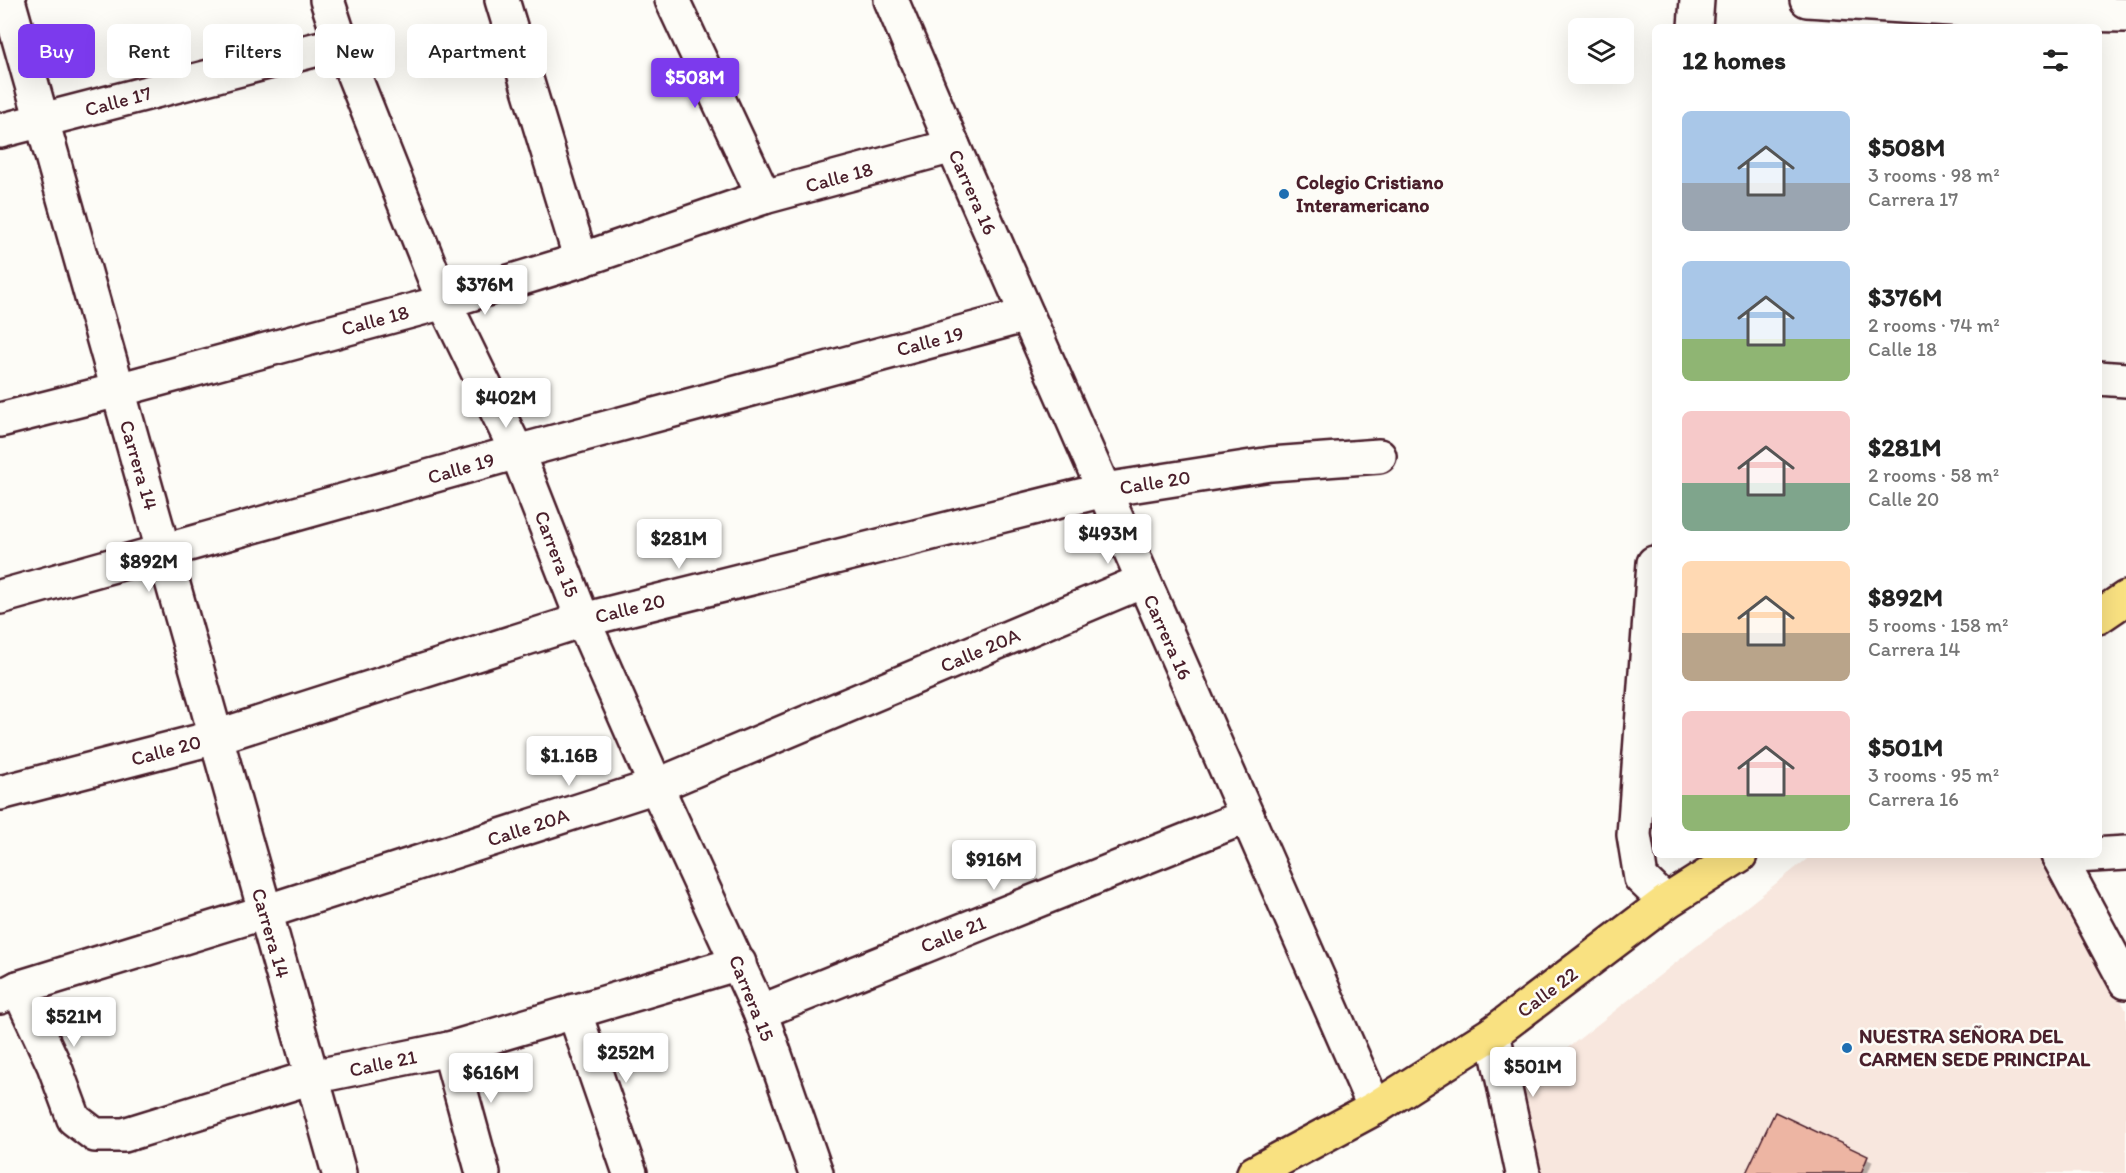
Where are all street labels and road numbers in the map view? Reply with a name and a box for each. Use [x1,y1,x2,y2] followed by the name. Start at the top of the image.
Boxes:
[82,81,154,121] street label: Calle 17
[944,146,1002,238] street label: Carrera 16
[803,156,875,198] street label: Calle 18
[339,299,411,341] street label: Calle 18
[894,321,966,361] street label: Calle 19
[115,417,163,513] street label: Carrera 14
[425,447,497,489] street label: Calle 19
[1118,465,1192,499] street label: Calle 20
[530,507,584,601] street label: Carrera 15
[592,588,668,628] street label: Calle 20
[1139,591,1197,683] street label: Carrera 16
[937,622,1024,678] street label: Calle 20A
[128,729,204,771] street label: Calle 20
[484,803,572,851] street label: Calle 20A
[247,885,295,981] street label: Carrera 14
[917,910,989,958] street label: Calle 21
[724,951,780,1045] street label: Carrera 15
[1512,961,1582,1023] street label: Calle 22
[347,1044,419,1082] street label: Calle 21

